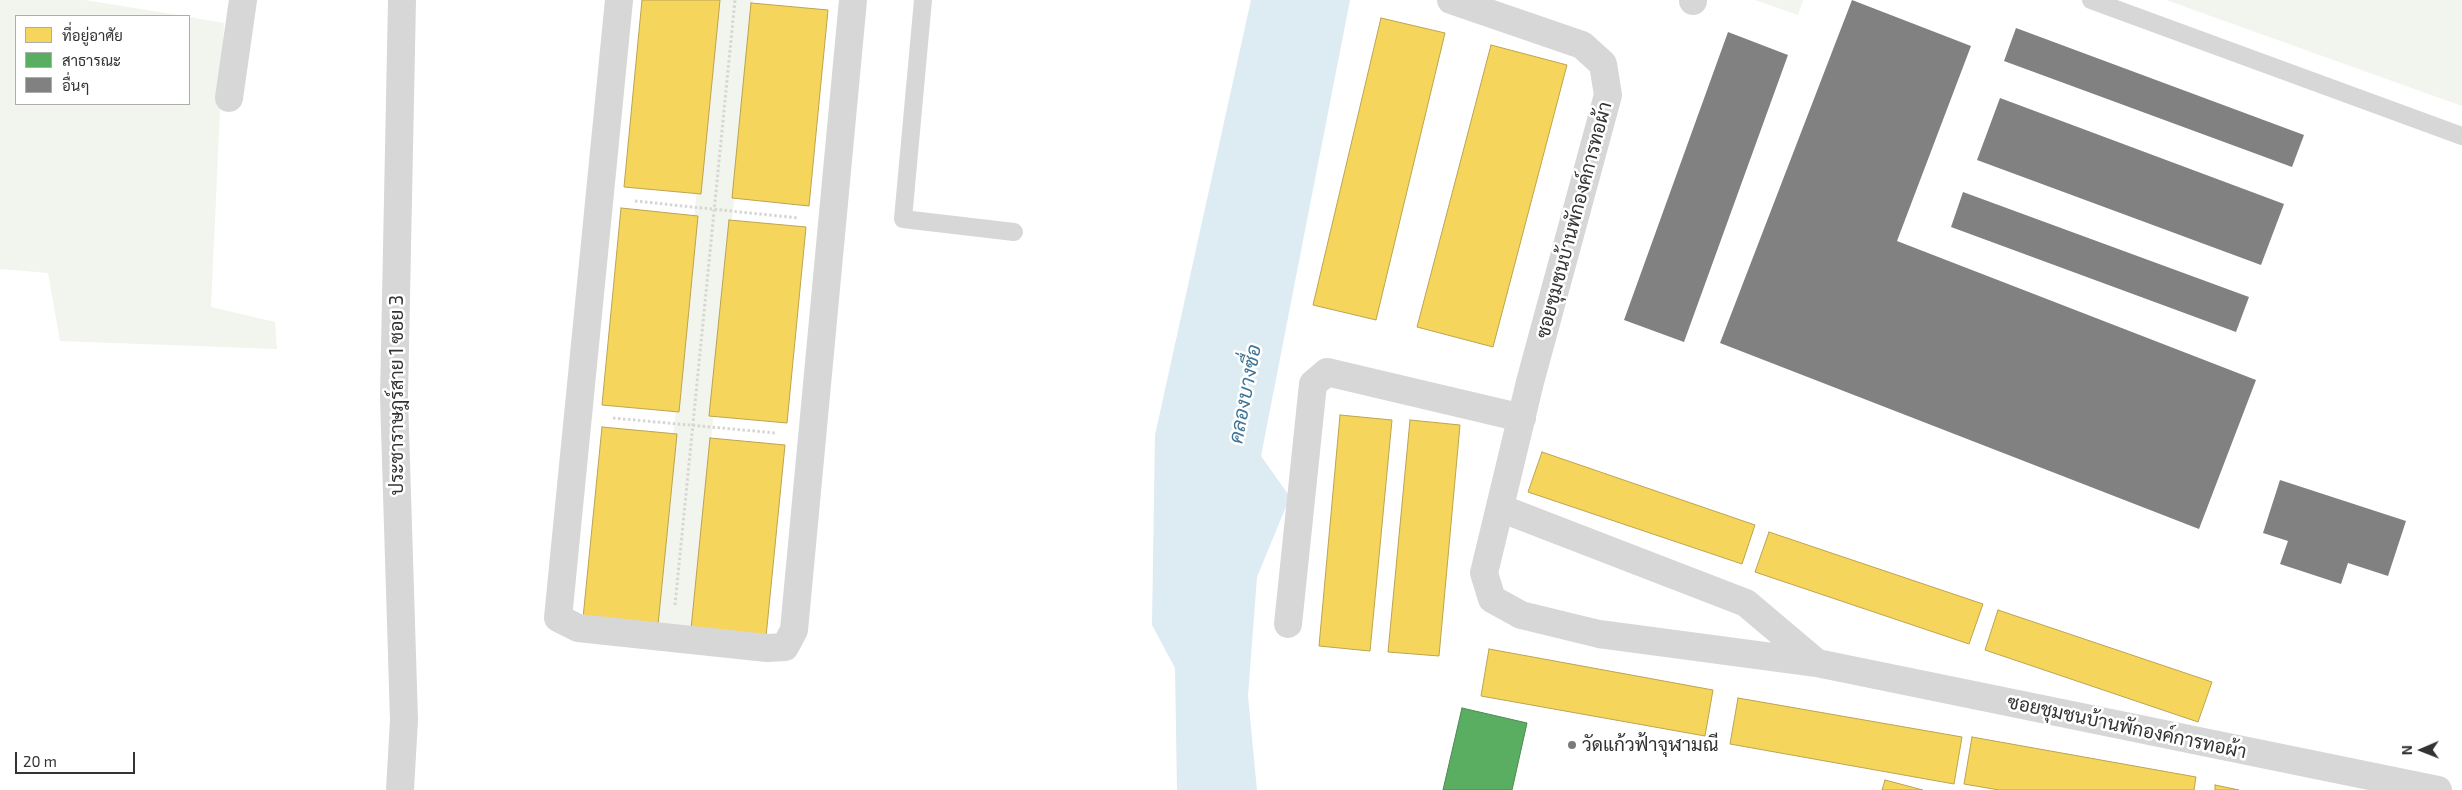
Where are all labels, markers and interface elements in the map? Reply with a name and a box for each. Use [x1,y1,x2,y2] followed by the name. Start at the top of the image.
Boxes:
[15,15,190,105] legend
[62,26,123,44] text: ที่อยู่อาศัย
[62,51,121,69] text: สาธารณะ
[62,76,90,94] text: อื่นๆ
[1531,99,1617,341] street label: ซอยชุมชนบ้านพักองค์การทอผ้า
[386,295,408,495] street label: ประชาราษฎร์สาย 1 ซอย 3
[1224,343,1266,445] water label: คลองบางซื่อ
[2005,690,2249,764] street label: ซอยชุมชนบ้านพักองค์การทอผ้า
[2397,725,2447,775] north arrow
[1582,734,1718,756] place label: วัดแก้วฟ้าจุฬามณี
[1566,739,1578,751] marker: วัดแก้วฟ้าจุฬามณี
[18,742,138,774] scale bar
[2398,745,2415,755] text: N
[23,752,57,770] text: 20 m

